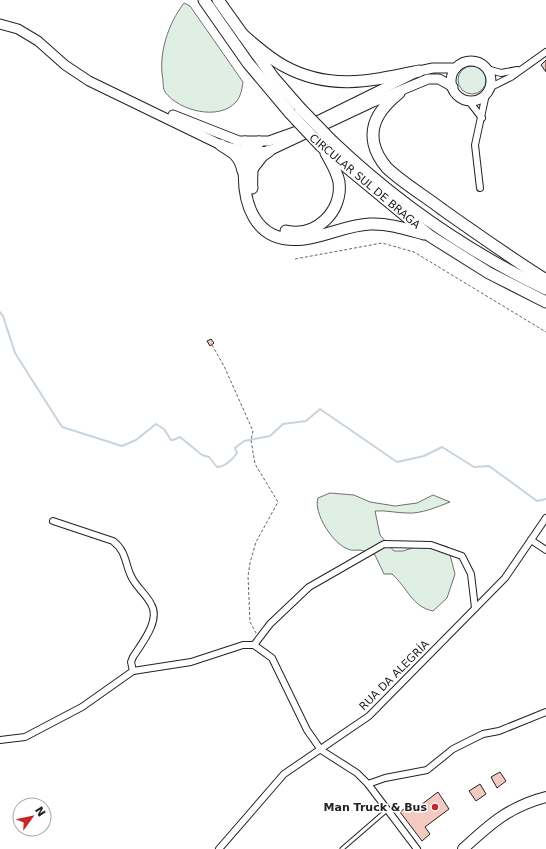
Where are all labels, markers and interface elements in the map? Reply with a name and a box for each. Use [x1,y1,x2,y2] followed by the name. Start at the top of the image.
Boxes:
[307,131,423,232] street label: CIRCULAR SUL DE BRAGA
[357,637,432,713] street label: RUA DA ALEGRÍA
[12,797,52,837] north arrow
[324,801,427,814] place label: Man Truck & Bus
[430,802,440,812] marker: Man Truck & Bus
[32,804,48,819] text: N

